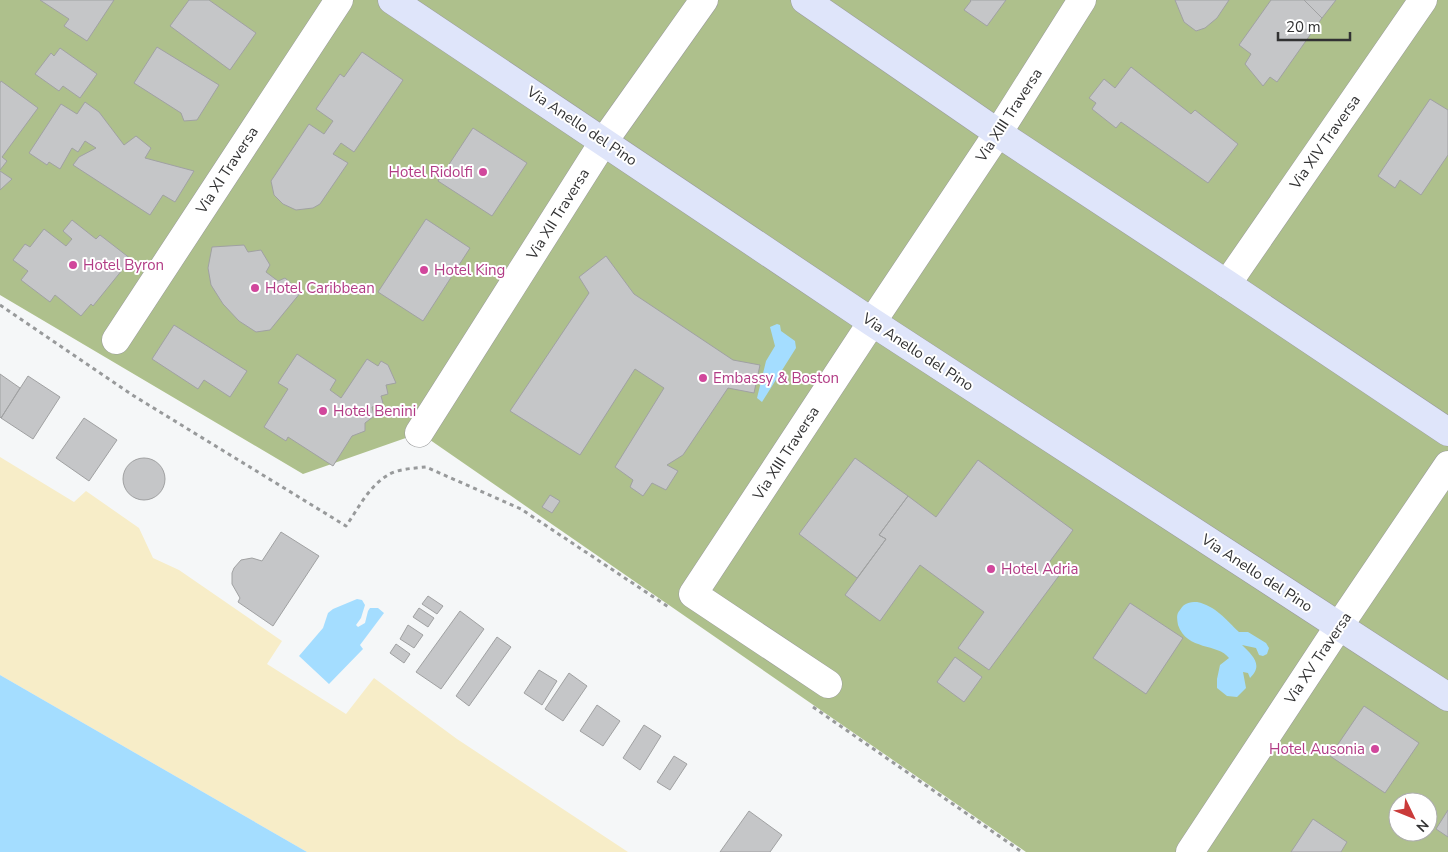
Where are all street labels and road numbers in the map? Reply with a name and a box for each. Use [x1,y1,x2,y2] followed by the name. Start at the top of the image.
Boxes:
[971,64,1047,167] street label: Via XIII Traversa
[522,81,641,170] street label: Via Anello del Pino
[1285,91,1365,194] street label: Via XIV Traversa
[191,123,263,218] street label: Via XI Traversa
[521,165,594,264] street label: Via XII Traversa
[858,308,978,395] street label: Via Anello del Pino
[748,402,824,505] street label: Via XIII Traversa
[1197,529,1317,616] street label: Via Anello del Pino
[1279,608,1356,709] street label: Via XV Traversa

